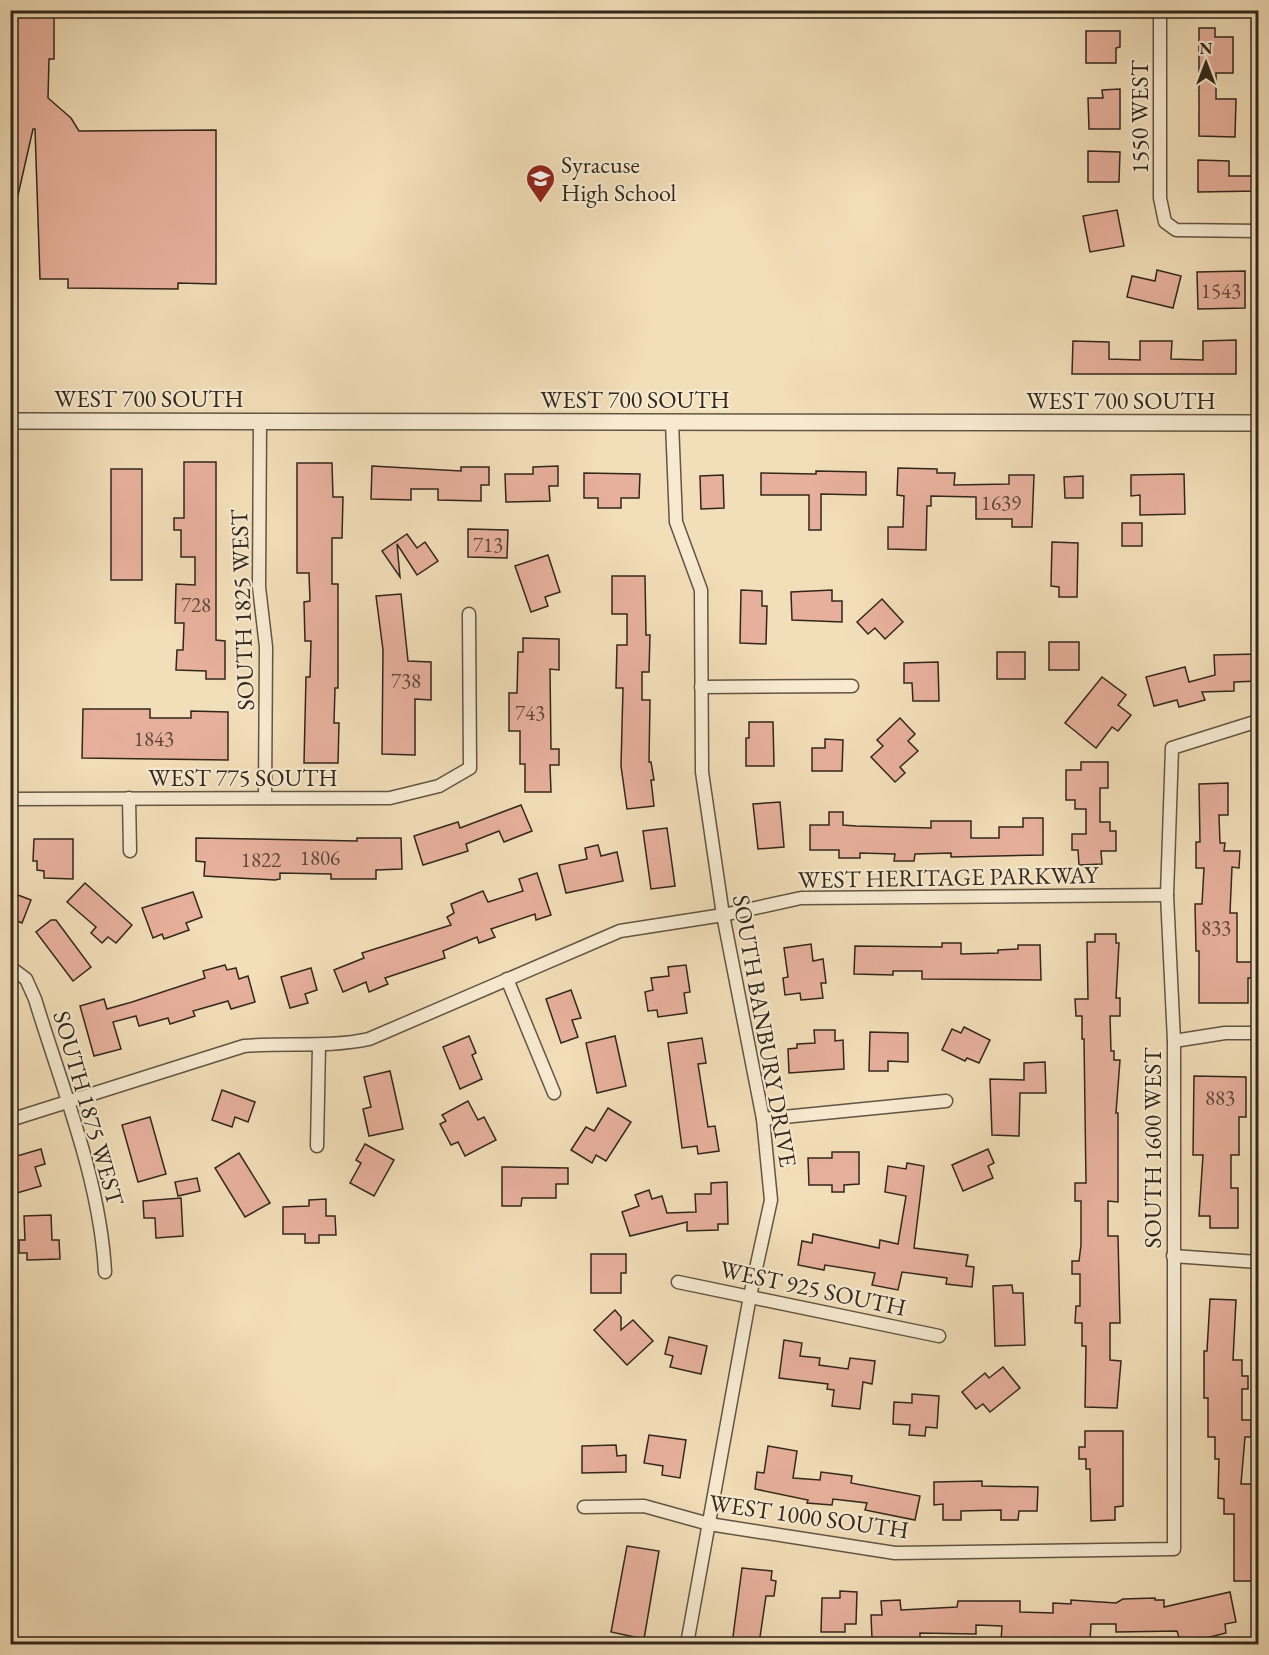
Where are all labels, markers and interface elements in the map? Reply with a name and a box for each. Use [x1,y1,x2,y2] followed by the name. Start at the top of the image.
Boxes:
[1176,33,1236,93] north arrow
[1200,38,1213,59] text: N
[1124,59,1155,174] street label: 1550 WEST
[561,149,677,208] place label: Syracuse High School
[524,162,556,204] school or university icon: Syracuse High School
[1201,277,1241,304] house number: 1543
[54,383,244,414] street label: WEST 700 SOUTH
[540,384,730,415] street label: WEST 700 SOUTH
[1026,385,1216,416] street label: WEST 700 SOUTH
[981,489,1021,516] house number: 1639
[223,508,261,711] street label: SOUTH 1825 WEST
[473,531,503,558] house number: 713
[181,591,211,618] house number: 728
[391,667,421,694] house number: 738
[515,699,545,726] house number: 743
[134,725,174,752] house number: 1843
[148,762,338,793] street label: WEST 775 SOUTH
[300,844,340,871] house number: 1806
[241,846,281,873] house number: 1822
[798,859,1100,895] street label: WEST HERITAGE PARKWAY
[726,892,804,1170] street label: SOUTH BANBURY DRIVE
[1201,914,1231,941] house number: 833
[46,1007,132,1210] street label: SOUTH 1875 WEST
[1137,1047,1168,1249] street label: SOUTH 1600 WEST
[1205,1084,1235,1111] house number: 883
[717,1253,909,1323] street label: WEST 925 SOUTH
[707,1487,911,1545] street label: WEST 1000 SOUTH

